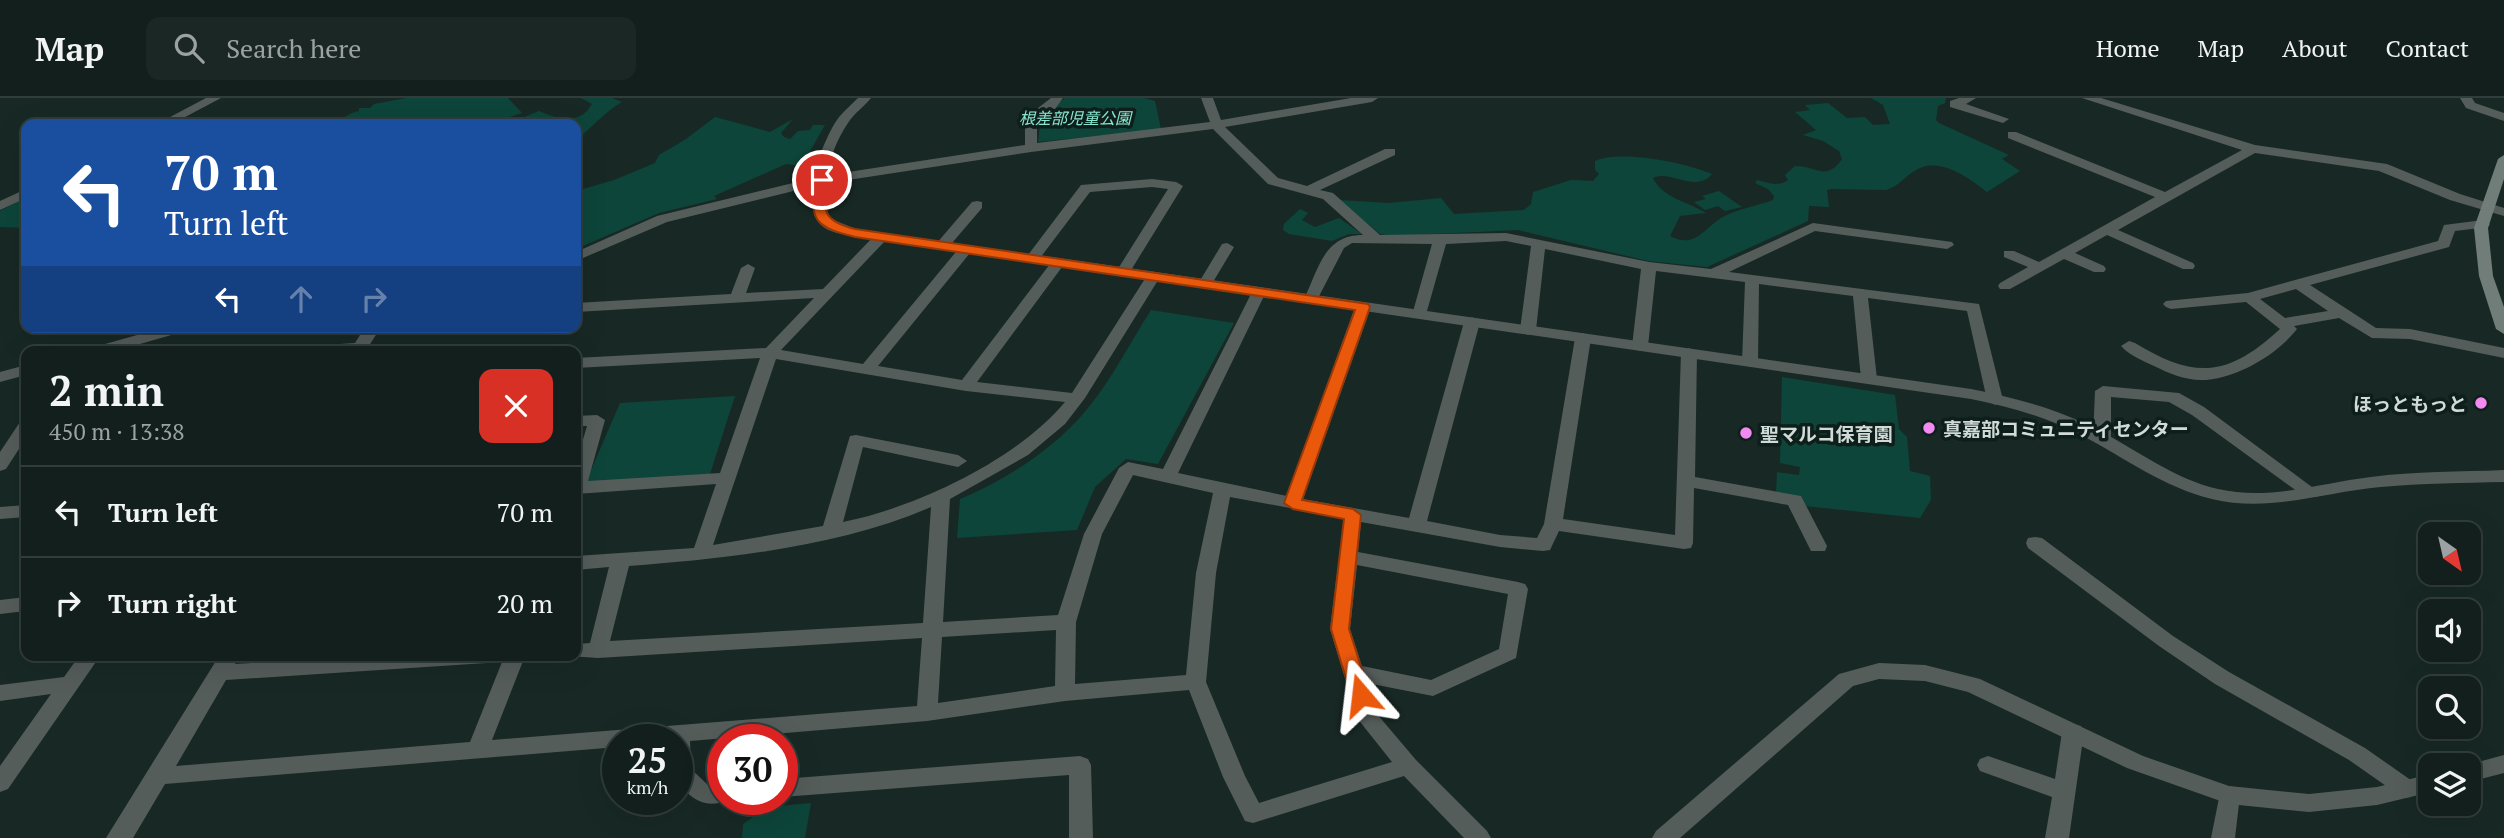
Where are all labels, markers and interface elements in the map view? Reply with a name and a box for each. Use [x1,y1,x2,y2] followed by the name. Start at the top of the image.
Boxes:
[146,17,636,80] search box
[35,27,104,70] text: Map
[170,29,208,67] icon: search
[226,31,361,65] text: Search here
[2096,32,2160,64] text: Home
[2198,32,2244,64] text: Map
[2282,32,2348,64] text: About
[2386,32,2469,64] text: Contact
[1019,107,1133,129] park label: 根差部児童公園
[164,139,278,204] text: 70 m
[49,147,140,238] icon: left
[792,150,852,210] pin
[803,161,841,199] icon: arrive
[164,202,288,244] text: Turn left
[209,280,247,318] icon: left
[282,280,320,318] icon: ahead
[355,280,393,318] icon: right
[49,362,164,418] text: 2 min
[479,369,553,443] button: close
[2353,391,2467,416] place label: ほっともっと
[2473,395,2489,411] marker: ほっともっと
[49,416,184,447] text: 450 m · 13:38
[1943,416,2189,441] place label: 真嘉部コミュニティセンター
[1921,420,1937,436] marker: 真嘉部コミュニティセンター
[1760,421,1893,446] place label: 聖マルコ保育園
[1738,425,1754,441] marker: 聖マルコ保育園
[49,493,87,531] icon: left
[108,495,218,529] text: Turn left
[497,495,553,529] text: 70 m
[2418,522,2482,584] north arrow
[2418,522,2481,816] map controls
[49,584,87,622] icon: right
[108,586,237,620] text: Turn right
[497,586,553,620] text: 20 m
[2418,599,2481,662] button: sound
[1324,658,1398,732] position arrow
[2418,676,2481,739] button: search
[707,724,798,815] speed limit sign: 30
[628,737,667,783] text: 25
[2418,753,2481,816] button: layers
[627,775,668,799] text: km/h

